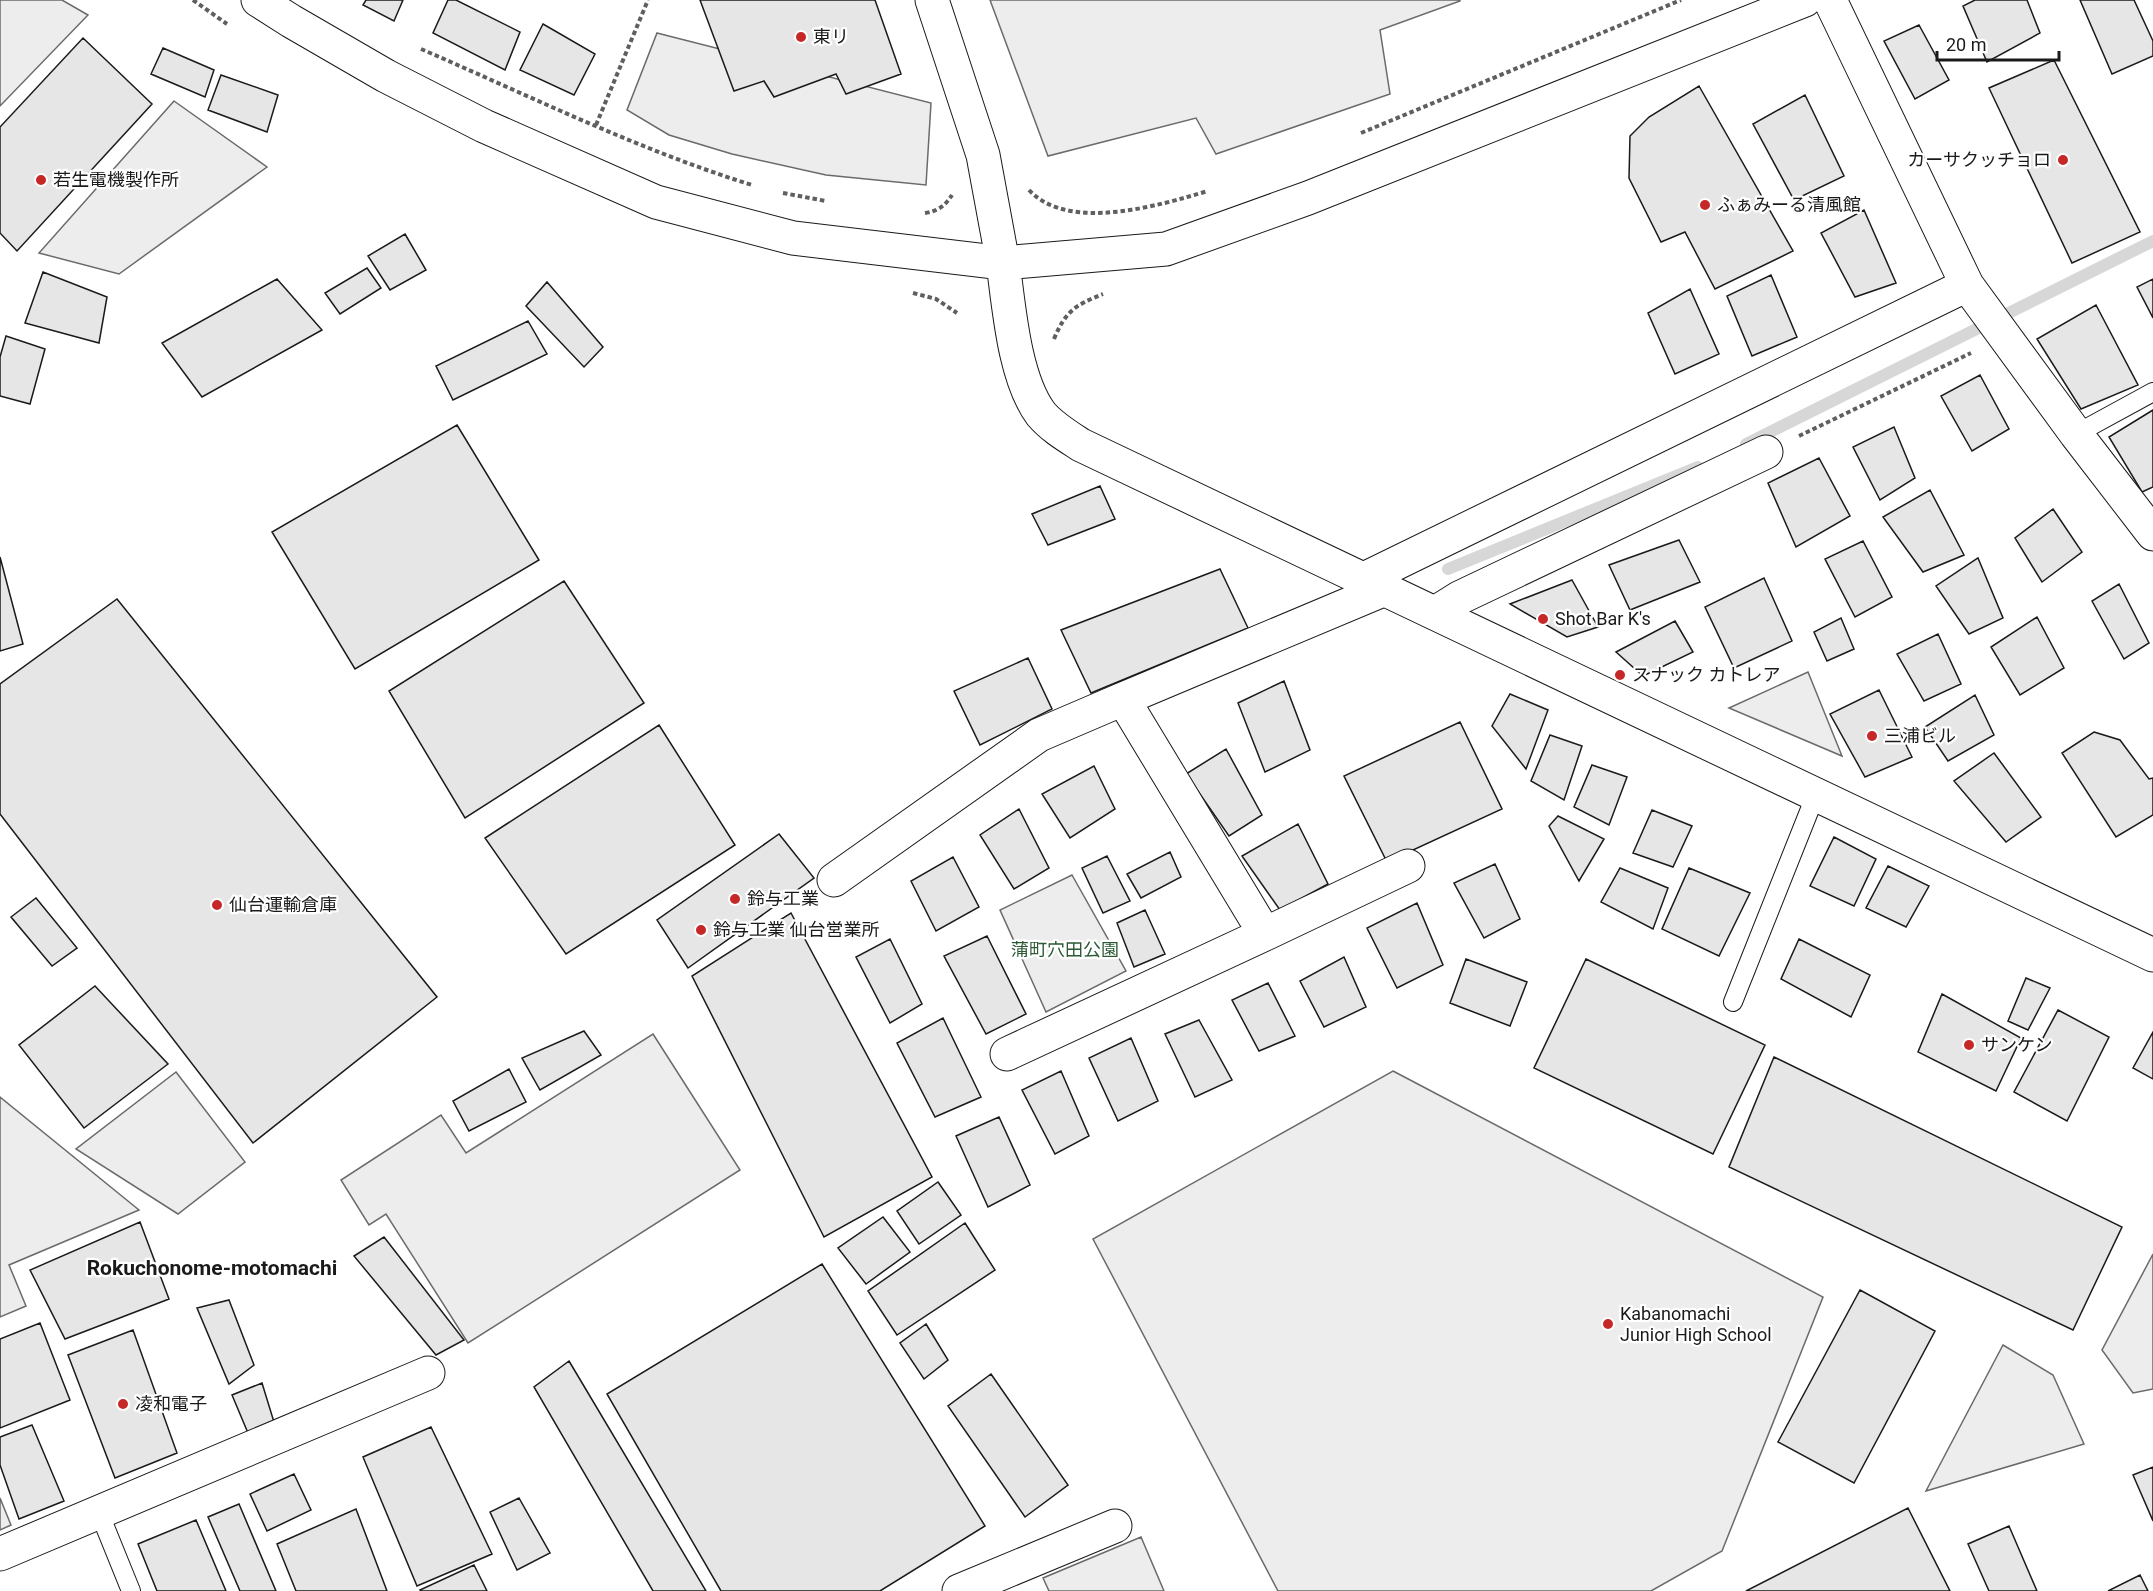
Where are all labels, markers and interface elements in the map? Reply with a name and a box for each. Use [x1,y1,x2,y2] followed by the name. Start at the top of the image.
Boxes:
[1937,24,2058,62] scale bar
[813,26,849,47] place label: 東リ
[794,30,808,44] marker: 東リ
[1946,34,1986,55] text: 20 m
[1907,149,2051,170] place label: カーサクッチョロ
[2056,153,2070,167] marker: カーサクッチョロ
[53,169,179,190] place label: 若生電機製作所
[34,173,48,187] marker: 若生電機製作所
[1717,194,1861,215] place label: ふぁみーる清風館
[1698,198,1712,212] marker: ふぁみーる清風館
[1555,608,1651,629] place label: Shot Bar K's
[1536,612,1550,626] marker: Shot Bar K's
[1632,664,1780,685] place label: スナック カトレア
[1613,668,1627,682] marker: スナック カトレア
[1884,725,1956,746] place label: 三浦ビル
[1865,729,1879,743] marker: 三浦ビル
[747,888,819,909] place label: 鈴与工業
[728,892,742,906] marker: 鈴与工業
[229,894,337,915] place label: 仙台運輸倉庫
[210,898,224,912] marker: 仙台運輸倉庫
[713,919,879,940] place label: 鈴与工業 仙台営業所
[694,923,708,937] marker: 鈴与工業 仙台営業所
[1011,939,1119,960] park label: 蒲町穴田公園
[1981,1034,2052,1055] place label: サンケン
[1962,1038,1976,1052] marker: サンケン
[87,1256,337,1280] district label: Rokuchonome-motomachi
[1620,1303,1772,1345] place label: Kabanomachi Junior High School
[1601,1317,1615,1331] marker: Kabanomachi Junior High School
[135,1393,207,1414] place label: 凌和電子
[116,1397,130,1411] marker: 凌和電子

